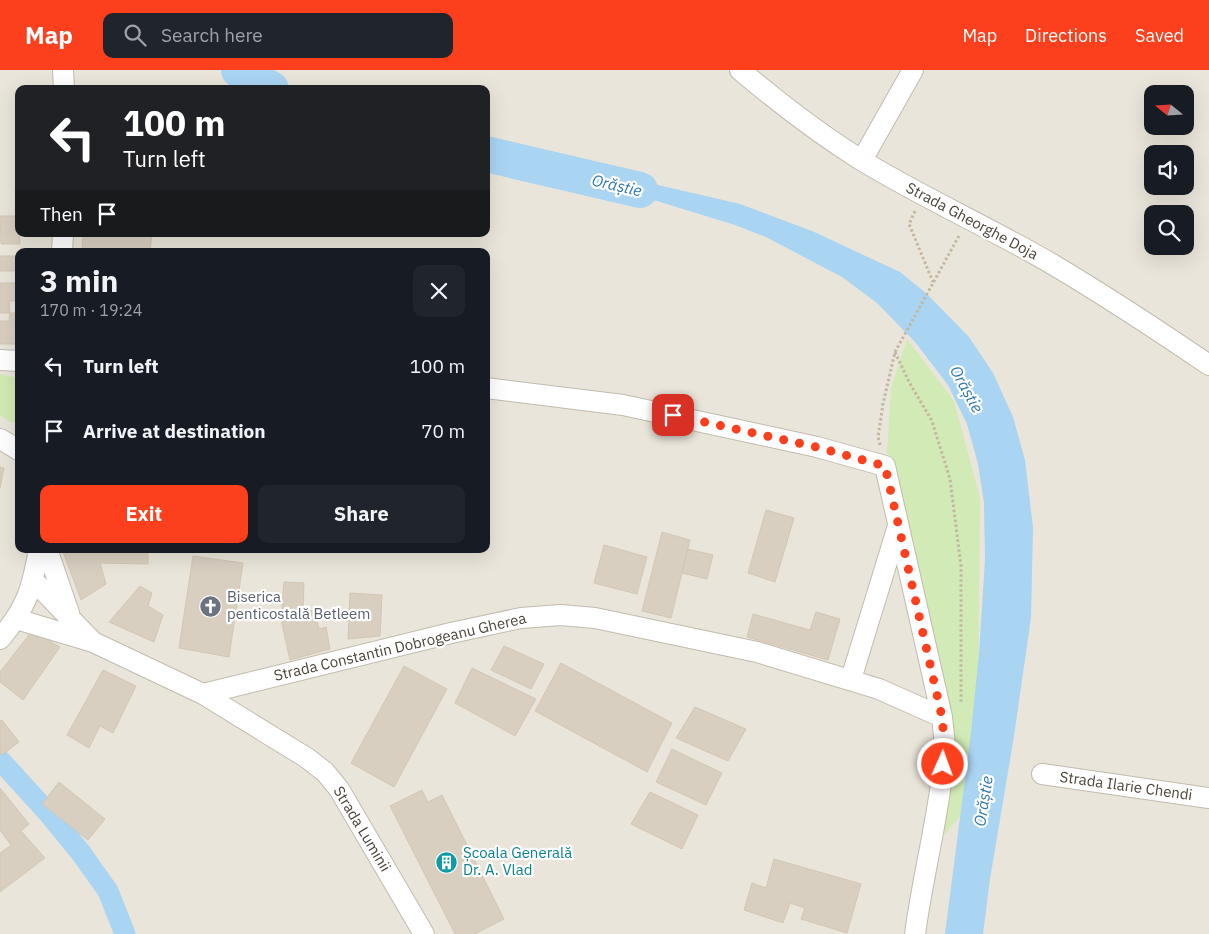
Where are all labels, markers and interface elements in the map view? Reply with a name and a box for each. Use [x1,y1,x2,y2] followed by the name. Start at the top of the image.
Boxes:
[103,13,453,58] search box
[25,19,73,51] text: Map
[121,21,149,49] icon: search
[161,23,263,47] text: Search here
[962,24,997,47] text: Map
[1025,24,1107,47] text: Directions
[1135,24,1184,47] text: Saved
[1144,85,1194,135] north arrow
[1144,85,1194,255] map controls
[123,100,226,146] text: 100 m
[40,105,105,170] icon: left
[123,144,206,173] text: Turn left
[1144,145,1194,195] button: sound
[590,170,644,200] water label: Orăștie
[903,178,1042,263] street label: Strada Gheorghe Doja
[93,200,121,228] icon: arrive
[40,202,83,226] text: Then
[1144,205,1194,255] button: search
[40,261,118,300] text: 3 min
[413,265,465,317] button: close
[40,300,142,320] text: 170 m · 19:24
[40,352,68,380] icon: left
[83,354,159,378] text: Turn left
[410,354,465,378] text: 100 m
[946,362,988,416] water label: Orăștie
[652,394,694,436] pin
[659,401,687,429] icon: arrive
[40,417,68,445] icon: arrive
[83,419,266,443] text: Arrive at destination
[421,419,465,443] text: 70 m
[40,485,248,543] button: Exit
[258,485,465,543] button: Share
[227,587,370,623] place label: Biserica penticostală Betleem
[199,594,223,618] church icon: Biserica penticostală Betleem
[272,608,528,685] street label: Strada Constantin Dobrogeanu Gherea
[916,737,968,789] position arrow
[1058,767,1194,804] street label: Strada Ilarie Chendi
[969,774,997,828] water label: Orăștie
[329,783,395,875] street label: Strada Luminii
[463,843,572,879] place label: Școala Generală Dr. A. Vlad
[435,850,459,874] building icon: Școala Generală Dr. A. Vlad

